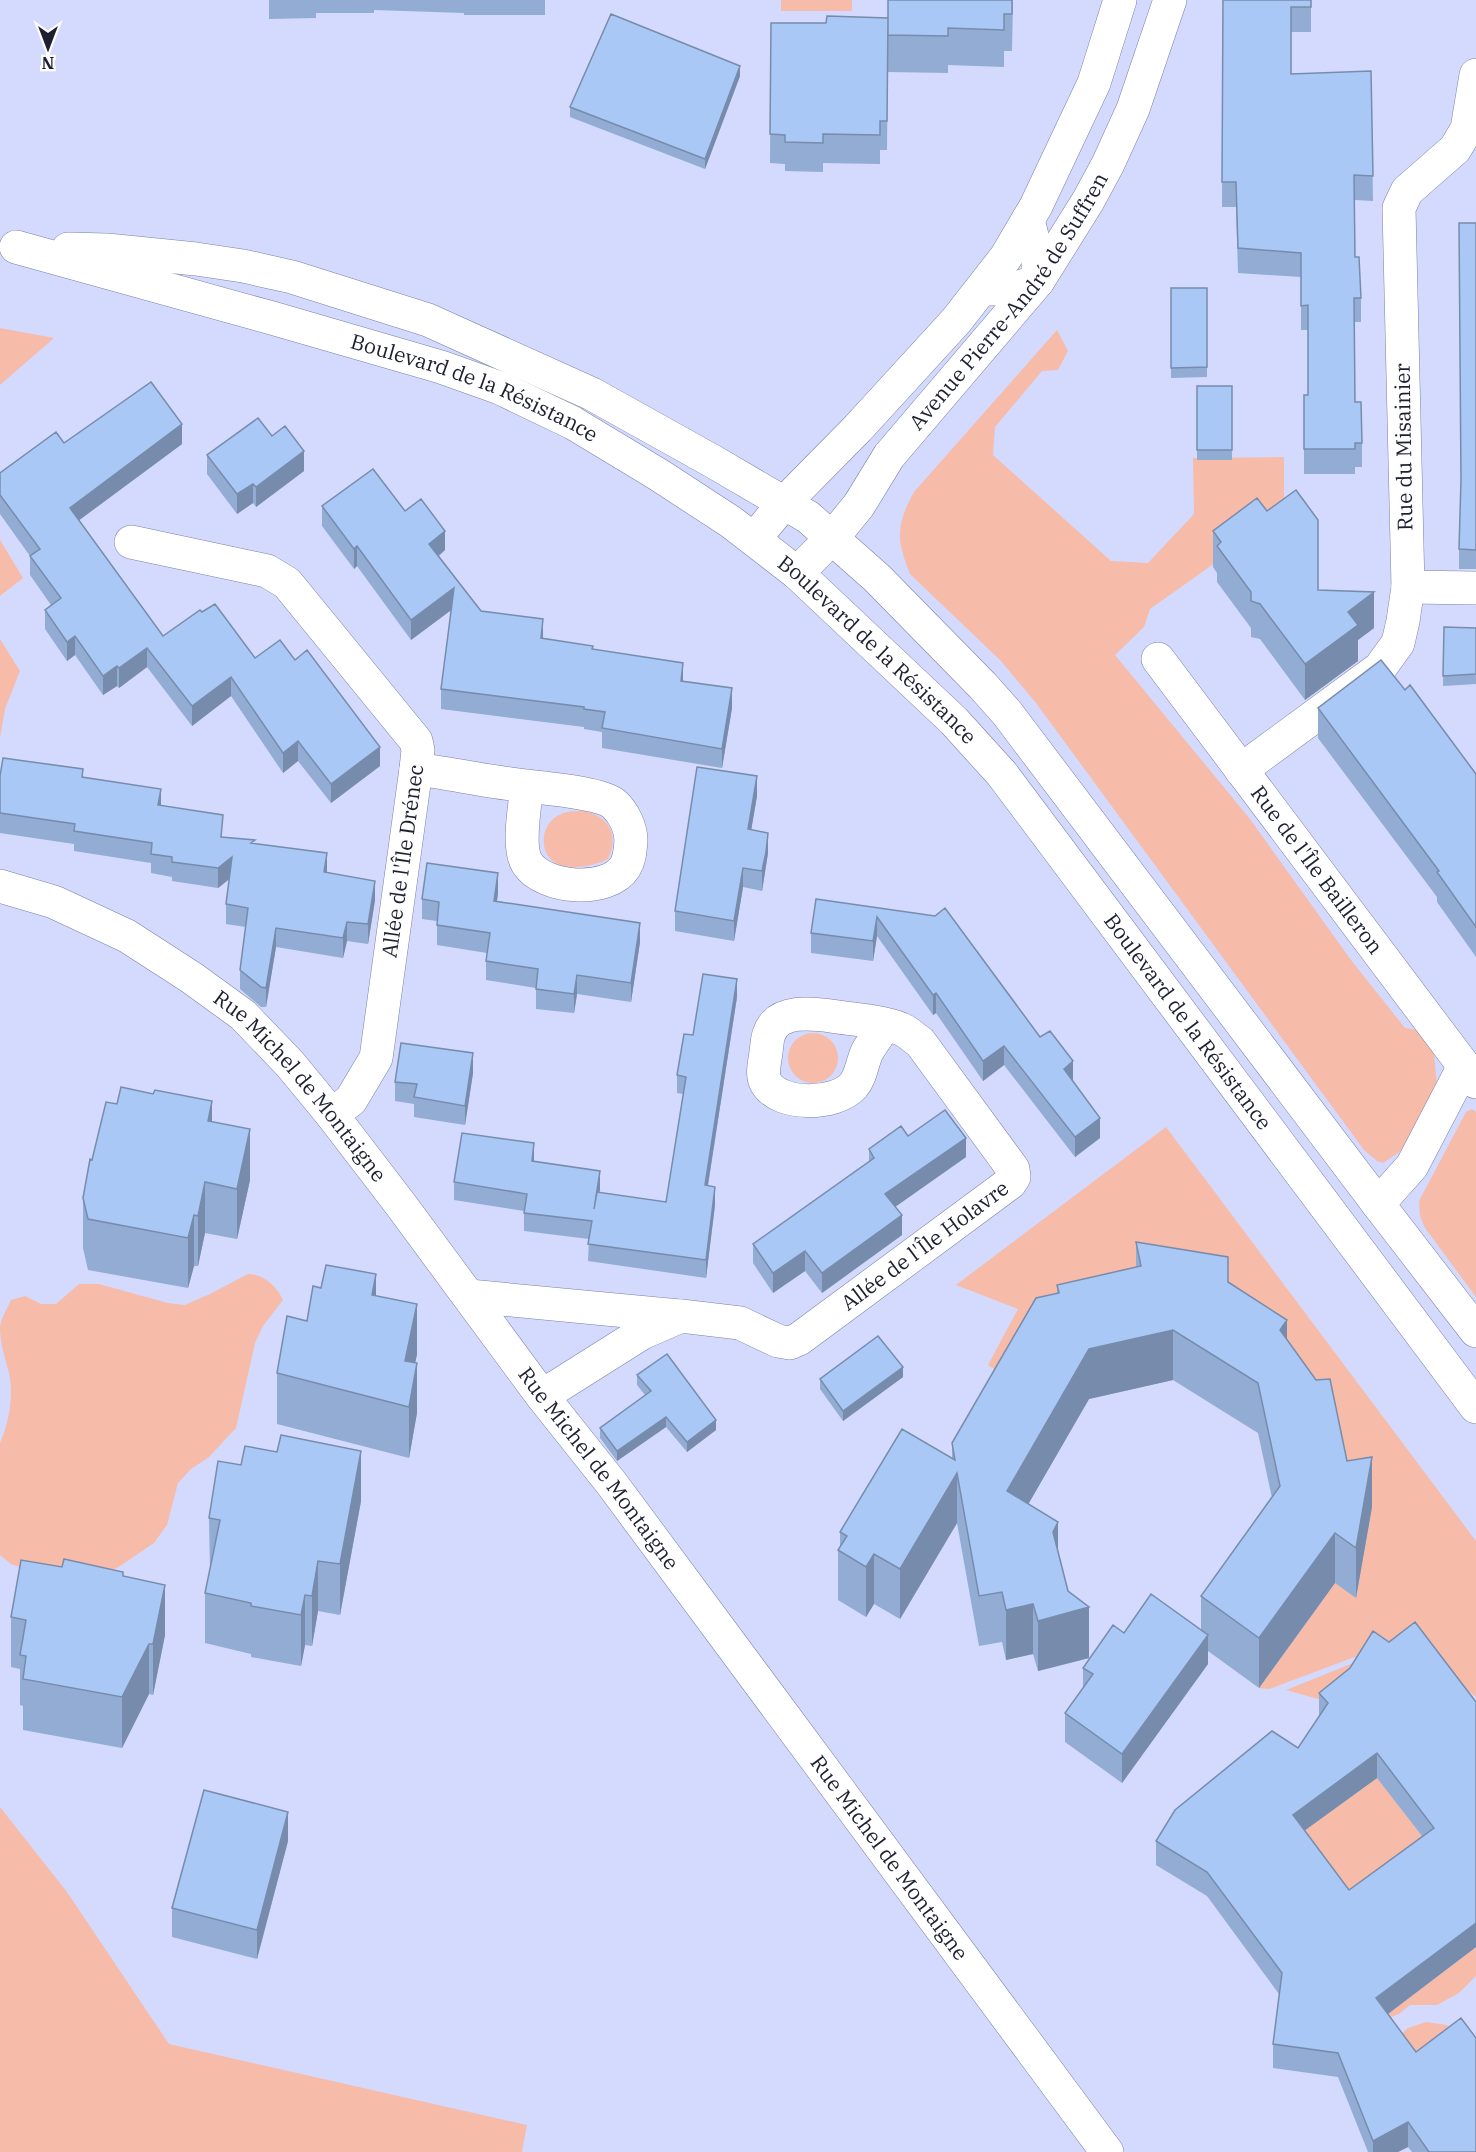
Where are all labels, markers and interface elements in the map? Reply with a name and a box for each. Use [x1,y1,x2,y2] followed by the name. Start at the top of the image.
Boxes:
[18,18,78,78] north arrow
[42,53,54,73] text: N
[902,167,1114,435] street label: Avenue Pierre-André de Suffren
[348,327,604,448] street label: Boulevard de la Résistance
[1388,362,1418,531] street label: Rue du Misainier
[772,548,983,750] street label: Boulevard de la Résistance
[375,762,429,959] street label: Allée de l'Île Drénec
[1245,780,1390,959] street label: Rue de l'Île Bailleron
[1098,907,1279,1135] street label: Boulevard de la Résistance
[208,983,393,1187] street label: Rue Michel de Montaigne
[835,1174,1014,1316] street label: Allée de l'Île Holavre
[512,1361,686,1575] street label: Rue Michel de Montaigne
[805,1749,975,1966] street label: Rue Michel de Montaigne

